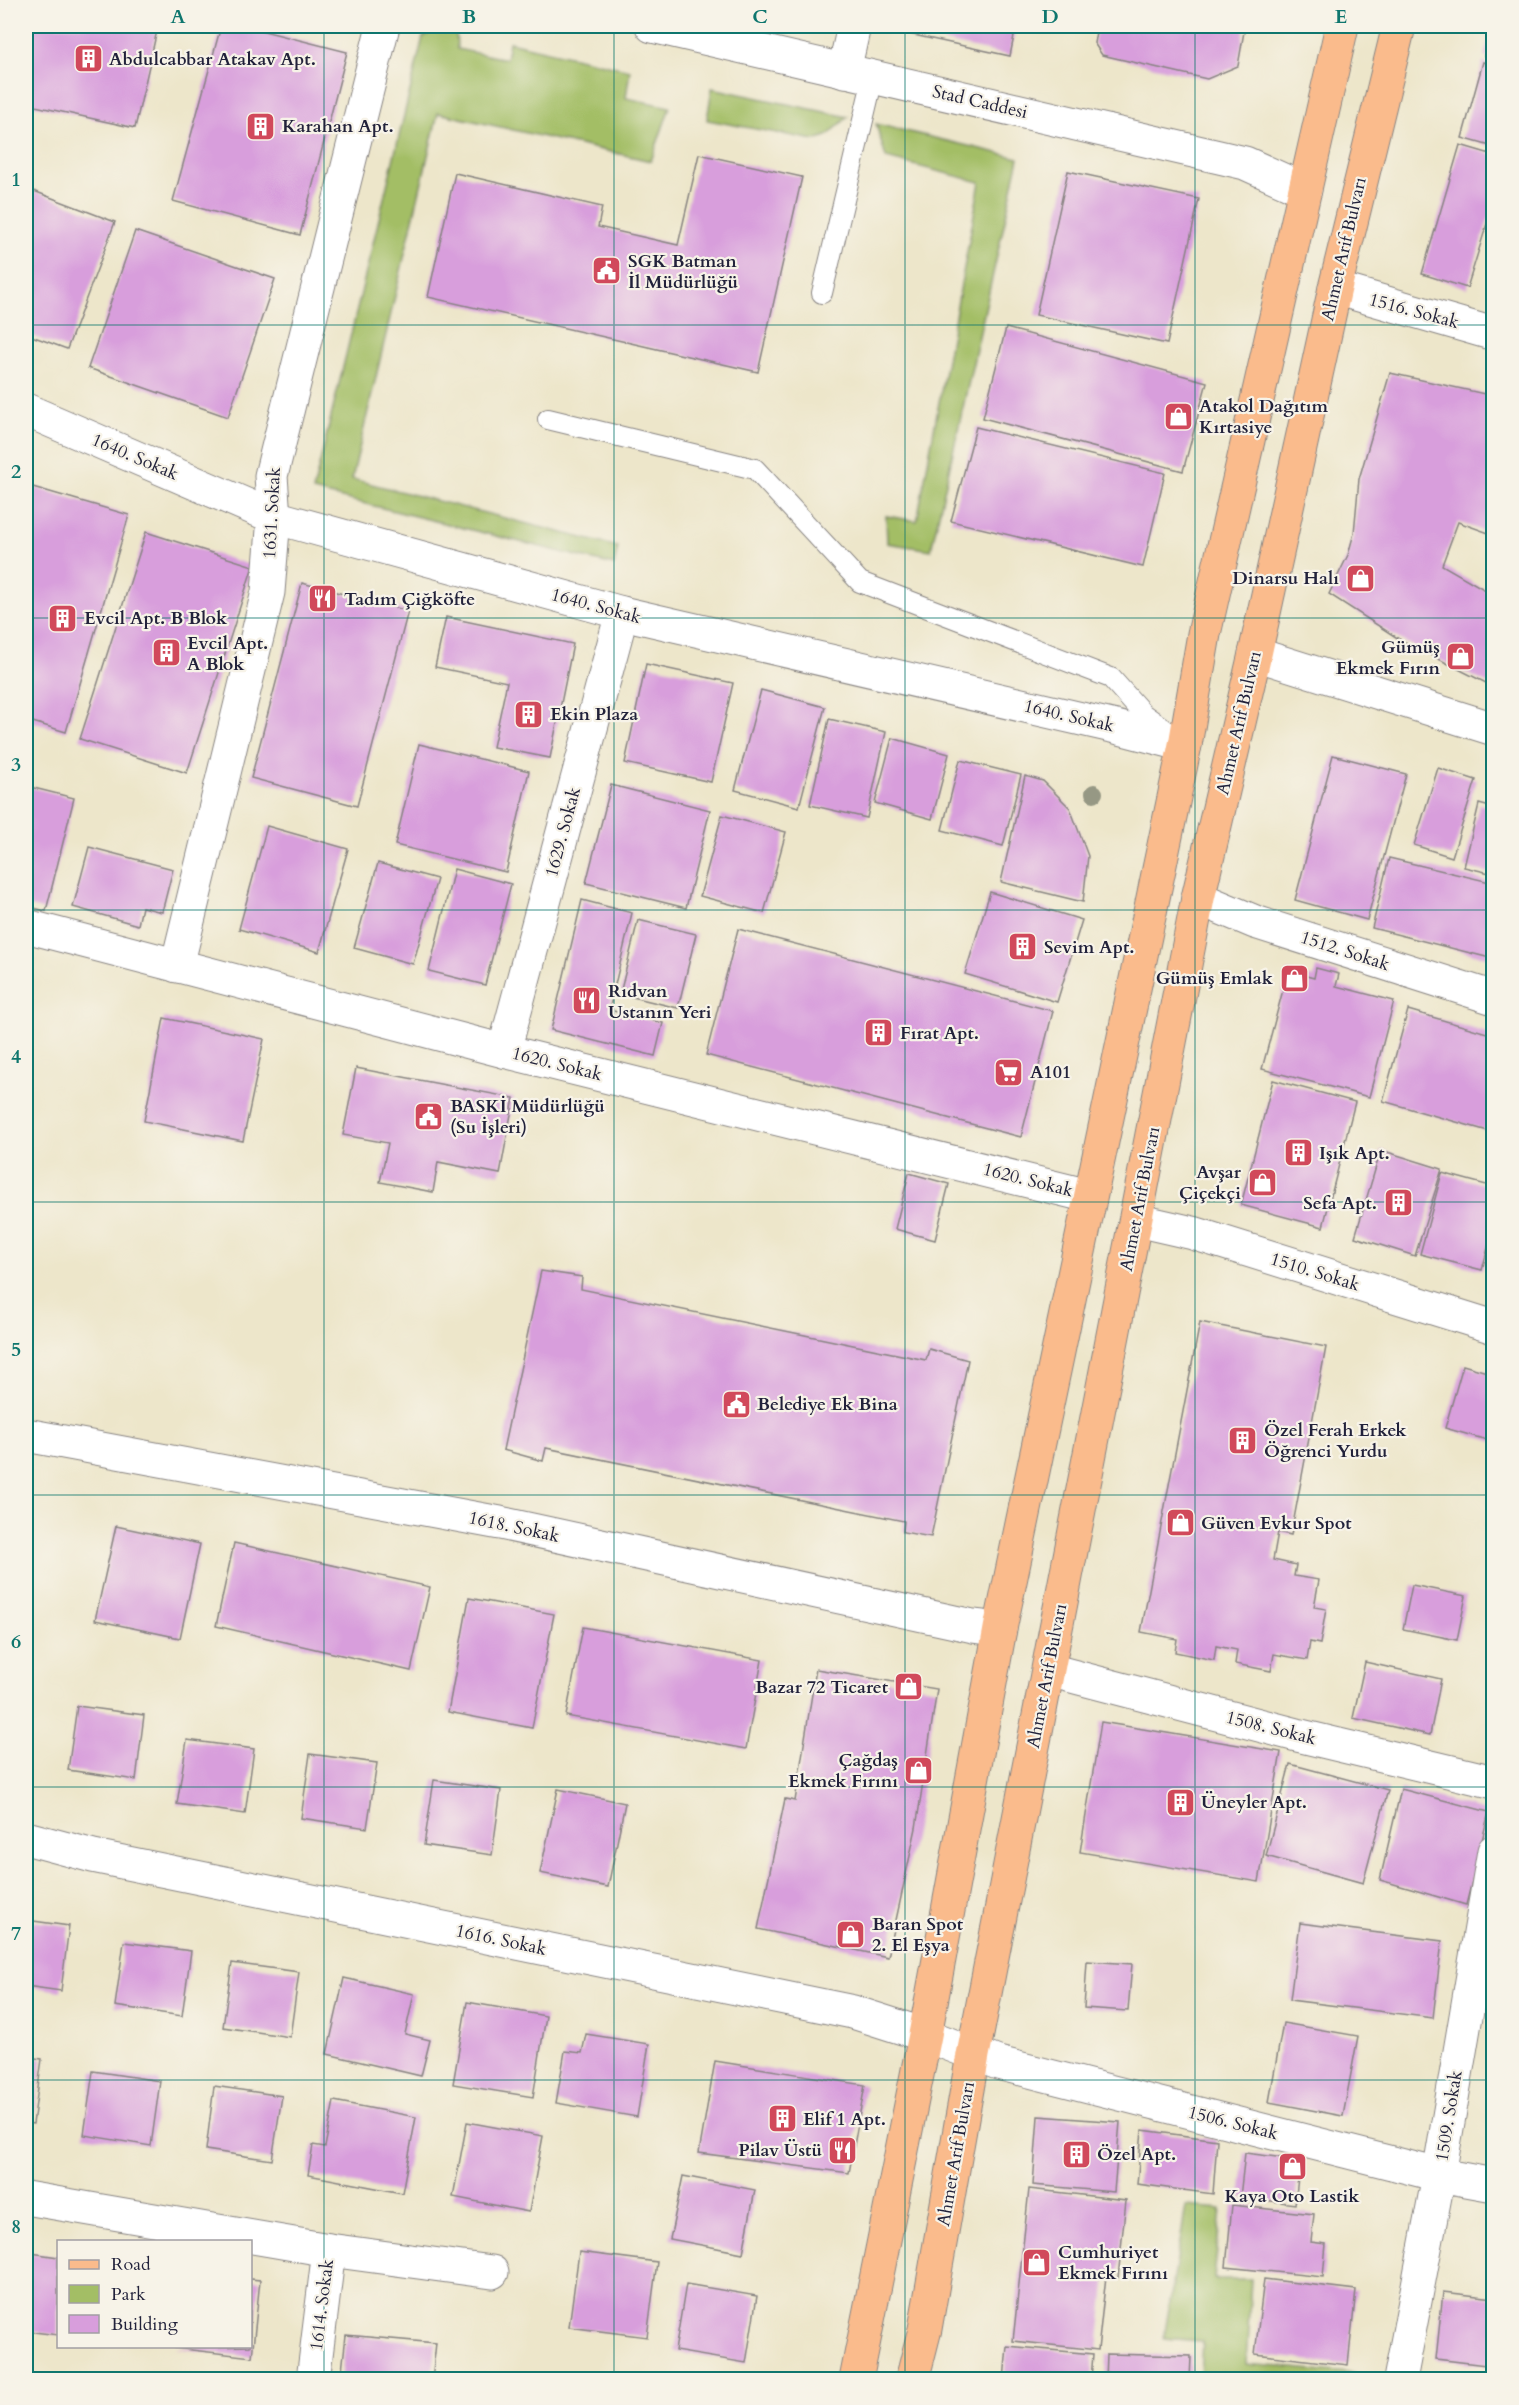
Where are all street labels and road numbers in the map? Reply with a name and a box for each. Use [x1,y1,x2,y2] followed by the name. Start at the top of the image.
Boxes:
[930,79,1030,125] street label: Stad Caddesi
[1315,175,1373,323] street label: Ahmet Arif Bulvarı
[1366,287,1462,335] street label: 1516. Sokak
[88,428,183,487] street label: 1640. Sokak
[257,466,287,560] street label: 1631. Sokak
[548,582,644,630] street label: 1640. Sokak
[1210,649,1268,797] street label: Ahmet Arif Bulvarı
[1021,693,1117,739] street label: 1640. Sokak
[539,784,587,880] street label: 1629. Sokak
[1297,925,1393,977] street label: 1512. Sokak
[509,1041,605,1087] street label: 1620. Sokak
[1114,1125,1166,1273] street label: Ahmet Arif Bulvarı
[980,1157,1076,1203] street label: 1620. Sokak
[1267,1247,1363,1298] street label: 1510. Sokak
[466,1505,562,1549] street label: 1618. Sokak
[1021,1602,1073,1750] street label: Ahmet Arif Bulvarı
[1223,1705,1319,1751] street label: 1508. Sokak
[453,1918,549,1962] street label: 1616. Sokak
[1429,2068,1469,2163] street label: 1509. Sokak
[931,2080,981,2228] street label: Ahmet Arif Bulvarı
[1185,2100,1281,2146] street label: 1506. Sokak
[304,2257,340,2352] street label: 1614. Sokak

